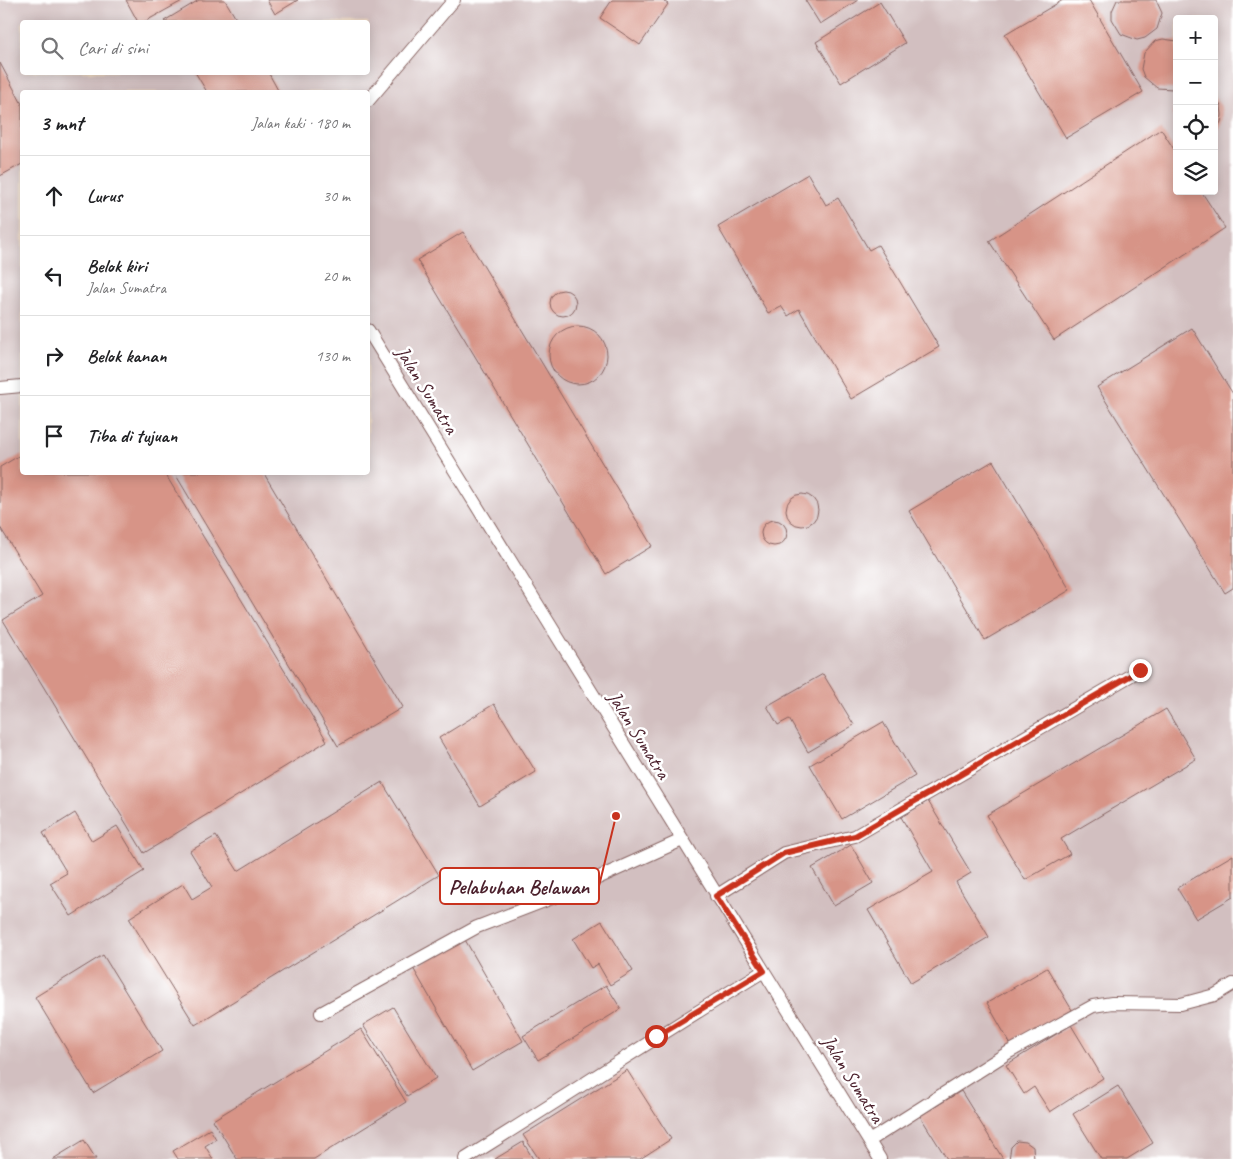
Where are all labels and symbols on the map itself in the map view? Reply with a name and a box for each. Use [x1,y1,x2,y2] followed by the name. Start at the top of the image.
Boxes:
[390,341,465,440] street label: Jalan Sumatra
[1129,659,1152,682] route end
[602,686,677,785] street label: Jalan Sumatra
[440,868,599,904] callout: Pelabuhan Belawan
[449,874,590,900] text: Pelabuhan Belawan
[645,1025,668,1048] route start
[816,1030,891,1129] street label: Jalan Sumatra

